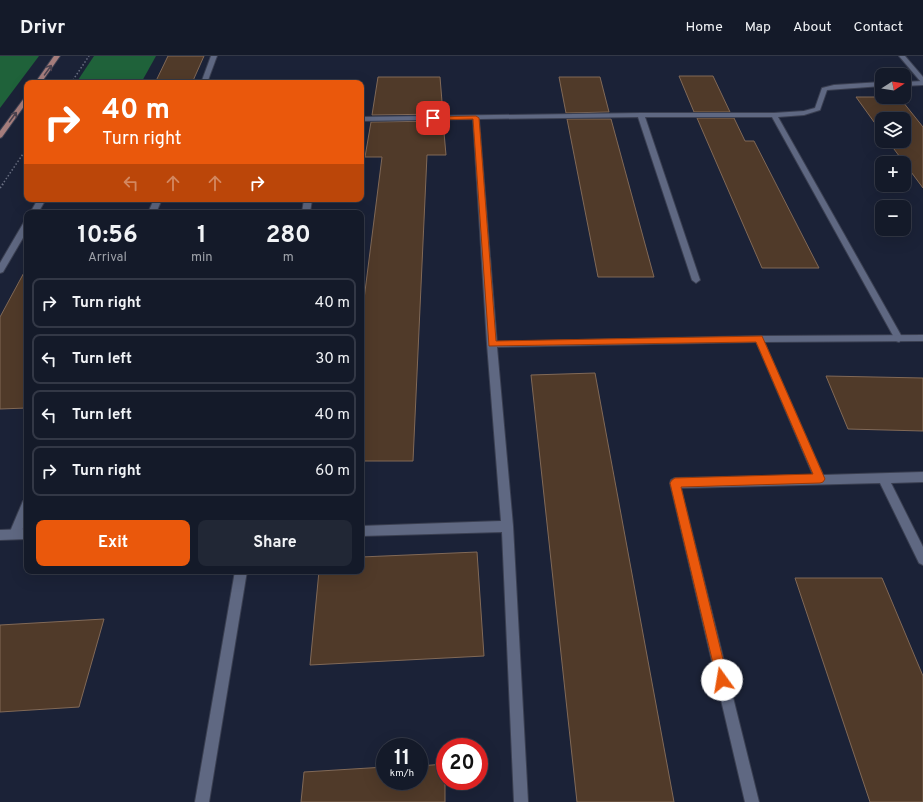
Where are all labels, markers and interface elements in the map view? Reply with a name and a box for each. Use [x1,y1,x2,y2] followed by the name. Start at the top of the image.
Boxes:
[20,16,65,40] text: Drivr
[686,19,723,36] text: Home
[745,19,771,36] text: Map
[793,19,832,36] text: About
[854,19,903,36] text: Contact
[44,64,52,75] one-way arrow
[875,68,911,104] north arrow
[875,68,911,236] map controls
[102,93,170,129] text: 40 m
[36,96,88,148] icon: right
[416,101,450,135] pin
[422,107,444,129] icon: arrive
[9,112,18,123] one-way arrow
[875,112,911,148] button: layers
[102,128,182,151] text: Turn right
[875,156,911,192] button: +
[120,172,142,194] icon: left
[162,172,184,194] icon: ahead
[204,172,226,194] icon: ahead
[246,172,268,194] icon: right
[875,200,911,236] button: −
[77,221,138,251] text: 10:56
[197,221,207,251] text: 1
[266,221,311,251] text: 280
[88,250,127,266] text: Arrival
[191,250,213,266] text: min
[283,250,294,266] text: m
[38,292,60,314] icon: right
[72,294,141,313] text: Turn right
[315,294,350,313] text: 40 m
[38,348,60,370] icon: left
[72,350,132,369] text: Turn left
[315,350,350,369] text: 30 m
[38,404,60,426] icon: left
[72,406,132,425] text: Turn left
[315,406,350,425] text: 40 m
[38,460,60,482] icon: right
[72,462,141,481] text: Turn right
[315,462,350,481] text: 60 m
[36,520,190,566] button: Exit
[198,520,352,566] button: Share
[701,659,743,701] position arrow
[436,738,488,790] speed limit sign: 20
[394,746,410,772] text: 11
[390,767,414,780] text: km/h

